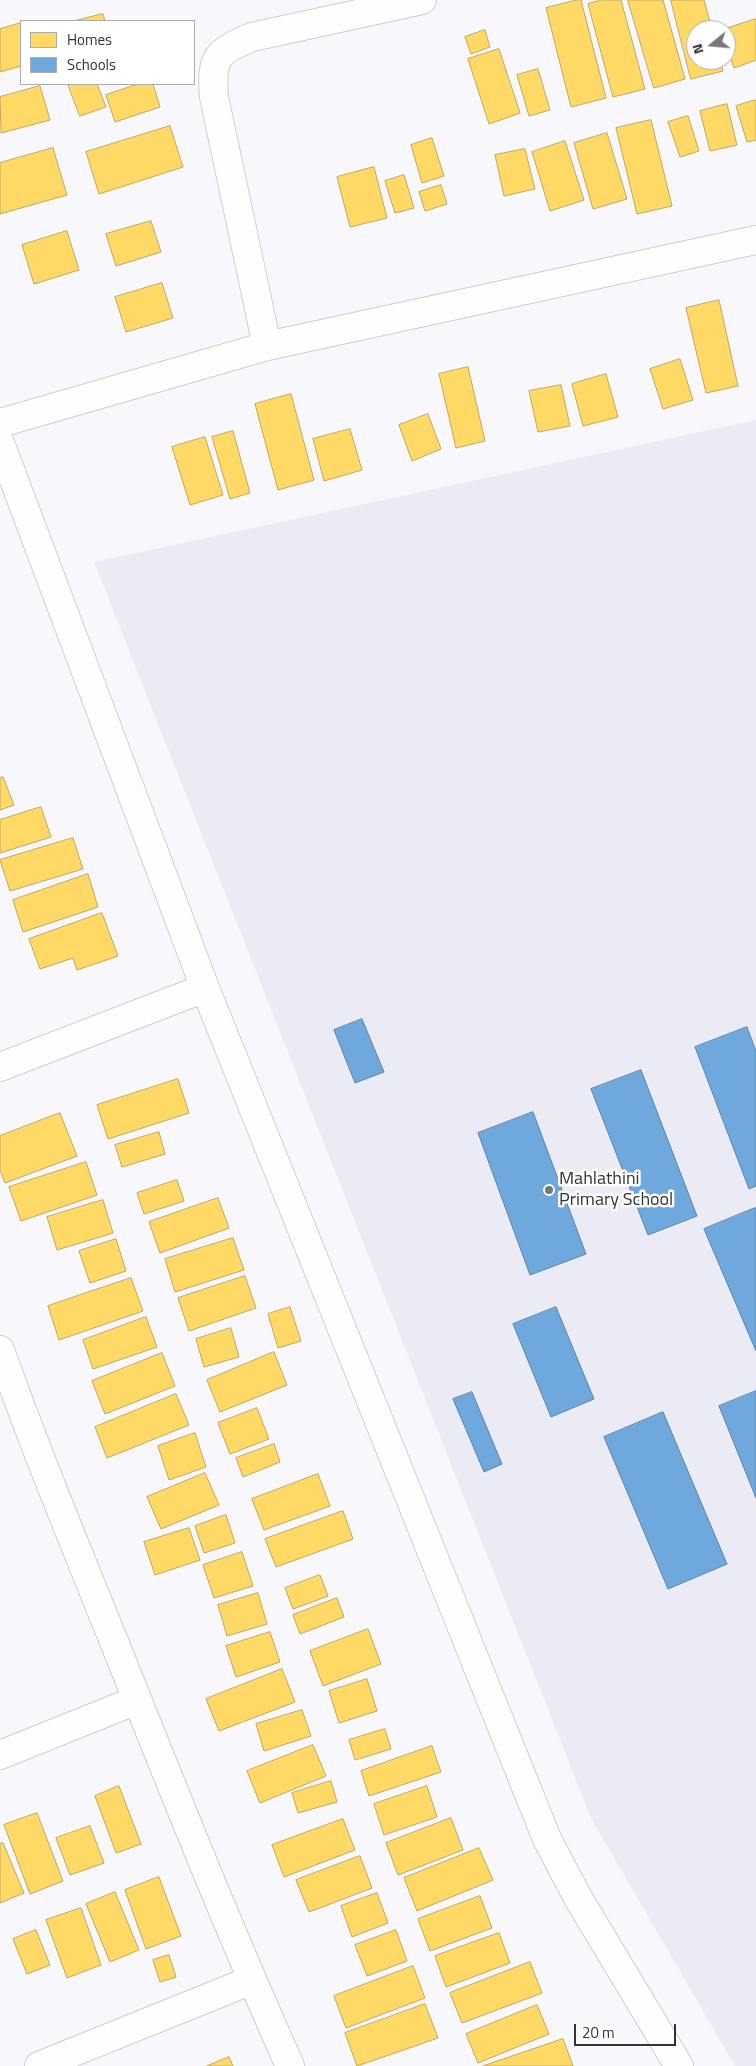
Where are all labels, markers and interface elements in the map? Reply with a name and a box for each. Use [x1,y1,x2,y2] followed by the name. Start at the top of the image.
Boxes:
[20,20,195,85] legend
[686,20,736,70] north arrow
[67,28,112,51] text: Homes
[686,42,709,57] text: N
[67,53,116,76] text: Schools
[559,1169,673,1212] place label: Mahlathini Primary School
[543,1184,555,1196] marker: Mahlathini Primary School
[576,2014,678,2046] scale bar
[582,2021,615,2044] text: 20 m

